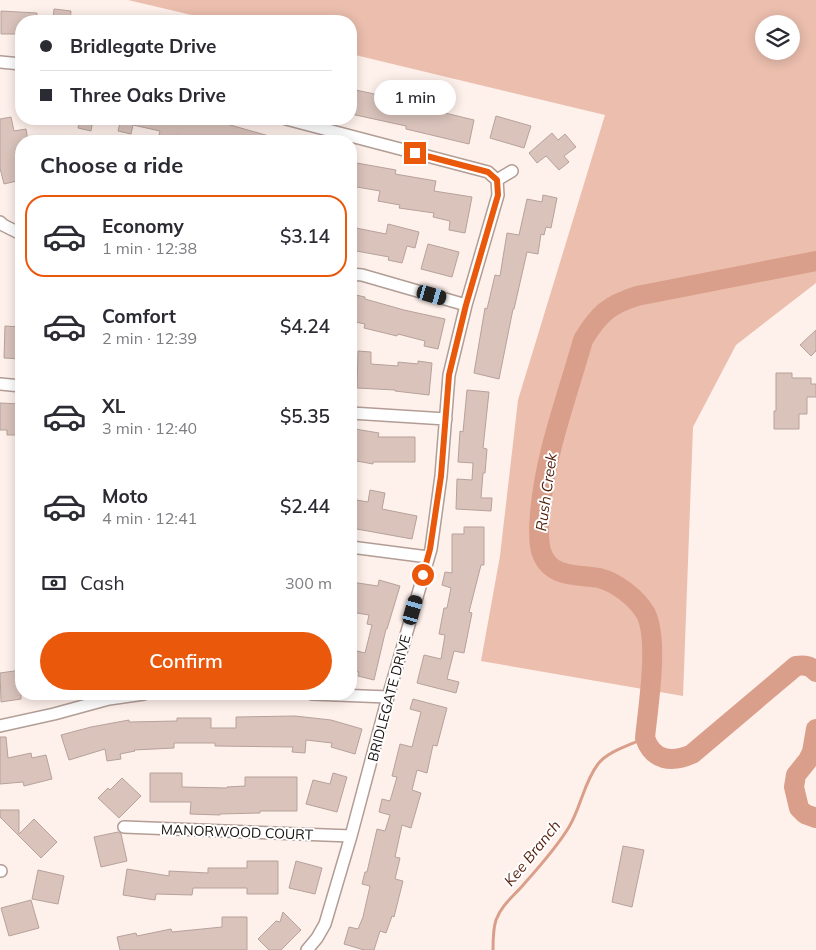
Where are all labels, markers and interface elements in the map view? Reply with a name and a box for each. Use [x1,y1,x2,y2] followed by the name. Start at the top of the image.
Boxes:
[755,15,800,60] map controls
[755,15,800,60] button: layers
[70,34,216,58] text: Bridlegate Drive
[374,80,456,116] callout: 1 min
[70,83,226,107] text: Three Oaks Drive
[394,87,436,107] text: 1 min
[404,142,426,164] route end
[40,151,183,179] text: Choose a ride
[42,214,87,259] icon: car
[102,214,184,238] text: Economy
[280,224,330,248] text: $3.14
[102,238,197,258] text: 1 min · 12:38
[415,284,448,306] car
[42,304,87,349] icon: car
[102,304,176,328] text: Comfort
[280,314,330,338] text: $4.24
[102,328,197,348] text: 2 min · 12:39
[42,394,87,439] icon: car
[102,394,125,418] text: XL
[280,404,330,428] text: $5.35
[102,418,197,438] text: 3 min · 12:40
[531,450,561,532] water label: Rush Creek
[42,484,87,529] icon: car
[102,484,148,508] text: Moto
[280,494,330,518] text: $2.44
[102,508,197,528] text: 4 min · 12:41
[412,564,434,586] route start
[40,569,68,597] icon: cash
[80,571,125,595] text: Cash
[285,573,332,593] text: 300 m
[401,594,424,626] car
[40,632,332,690] button: Confirm
[363,633,415,763] street label: BRIDLEGATE DRIVE
[500,816,564,890] water label: Kee Branch
[161,820,314,844] street label: MANORWOOD COURT

